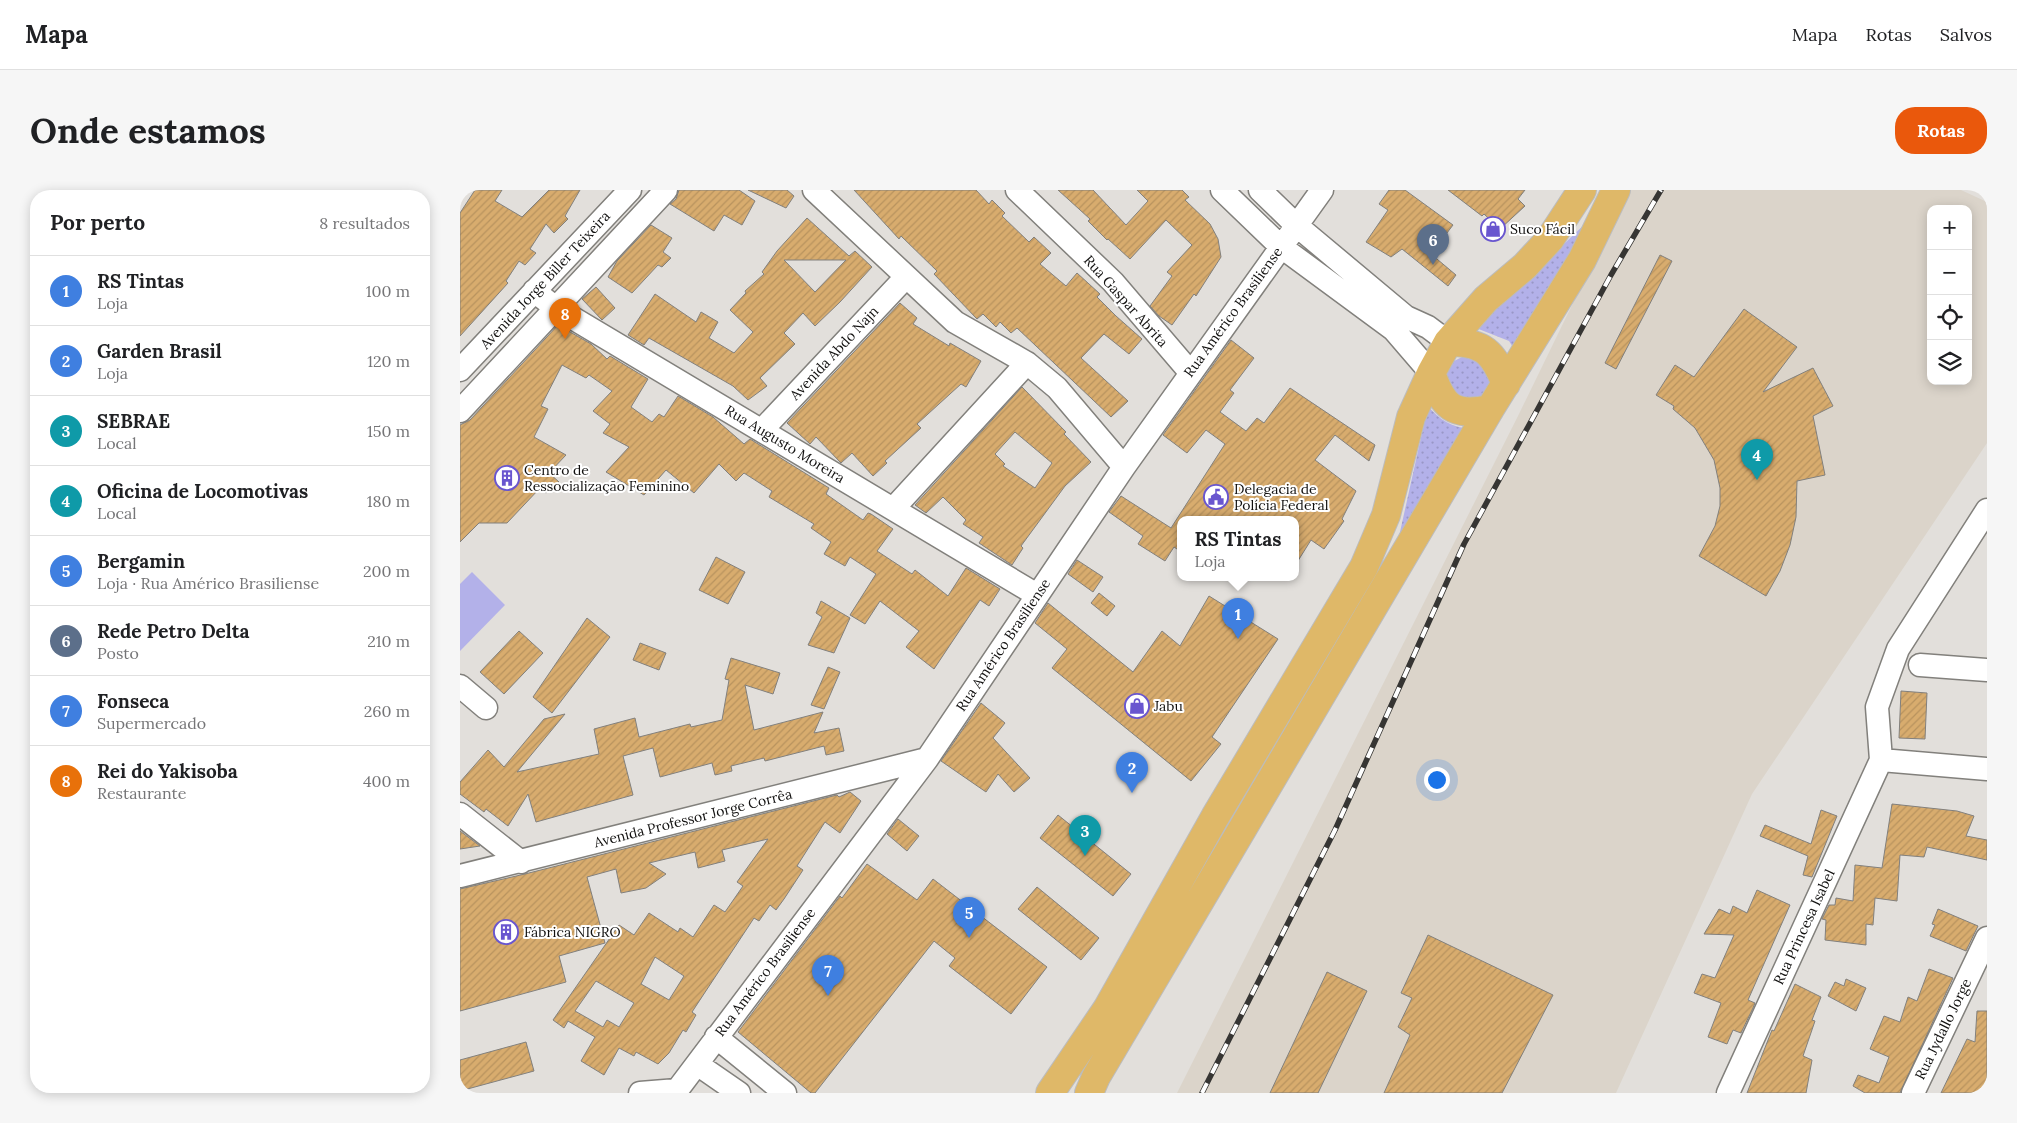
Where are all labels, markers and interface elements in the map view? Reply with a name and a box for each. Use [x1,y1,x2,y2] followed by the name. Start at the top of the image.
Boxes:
[25,19,88,50] text: Mapa
[1792,23,1838,46] text: Mapa
[1866,23,1912,46] text: Rotas
[1940,23,1992,46] text: Salvos
[1895,107,1987,154] button: Rotas
[30,108,266,153] text: Onde estamos
[1927,205,1972,385] map controls
[1927,205,1972,250] button: +
[476,207,614,354] street label: Avenida Jorge Biller Teixeira
[50,209,145,236] text: Por perto
[319,213,410,233] text: 8 resultados
[1480,216,1506,242] shop icon: Suco Fácil
[1510,220,1575,238] place label: Suco Fácil
[1417,224,1449,265] pin: 6
[1180,243,1286,381] street label: Rua Américo Brasiliense
[1927,250,1972,295] button: −
[1080,251,1172,351] street label: Rua Gaspar Abrita
[97,269,184,293] text: RS Tintas
[63,281,69,301] text: 1
[366,281,410,301] text: 100 m
[97,293,128,313] text: Loja
[1927,295,1972,340] button: locate
[549,298,581,339] pin: 8
[785,302,882,404] street label: Avenida Abdo Najn
[97,339,222,363] text: Garden Brasil
[1927,340,1972,385] button: layers
[62,351,70,371] text: 2
[367,351,410,371] text: 120 m
[97,363,128,383] text: Loja
[722,401,848,487] street label: Rua Augusto Moreira
[97,409,170,433] text: SEBRAE
[62,421,70,441] text: 3
[367,421,410,441] text: 150 m
[97,433,137,453] text: Local
[1741,439,1773,480] pin: 4
[524,461,689,495] place label: Centro de Ressocialização Feminino
[494,465,520,491] building icon: Centro de Ressocialização Feminino
[97,479,308,503] text: Oficina de Locomotivas
[1234,480,1329,514] place label: Delegacia de Polícia Federal
[1203,484,1229,510] public building icon: Delegacia de Polícia Federal
[62,491,70,511] text: 4
[367,491,410,511] text: 180 m
[97,503,137,523] text: Local
[1177,516,1299,581] popup
[1195,527,1281,551] text: RS Tintas
[97,549,185,573] text: Bergamin
[1195,551,1226,571] text: Loja
[62,561,70,581] text: 5
[363,561,410,581] text: 200 m
[97,573,319,593] text: Loja · Rua Américo Brasiliense
[952,575,1054,715] street label: Rua Américo Brasiliense
[1222,598,1254,639] pin: 1
[97,619,249,643] text: Rede Petro Delta
[61,631,71,651] text: 6
[367,631,410,651] text: 210 m
[97,643,139,663] text: Posto
[97,689,169,713] text: Fonseca
[1124,693,1150,719] shop icon: Jabu
[1153,697,1183,715] place label: Jabu
[62,701,70,721] text: 7
[364,701,410,721] text: 260 m
[97,713,206,733] text: Supermercado
[1116,752,1148,793] pin: 2
[97,759,238,783] text: Rei do Yakisoba
[1424,767,1450,793] your location
[61,771,71,791] text: 8
[363,771,410,791] text: 400 m
[97,783,186,803] text: Restaurante
[591,785,794,852] street label: Avenida Professor Jorge Corrêa
[1069,815,1101,856] pin: 3
[1769,866,1839,988] street label: Rua Princesa Isabel
[953,897,985,938] pin: 5
[711,904,819,1040] street label: Rua Américo Brasiliense
[493,919,519,945] building icon: Fábrica NIGRO
[524,923,621,941] place label: Fábrica NIGRO
[812,955,844,996] pin: 7
[1911,975,1975,1082] street label: Rua Jydallo Jorge

